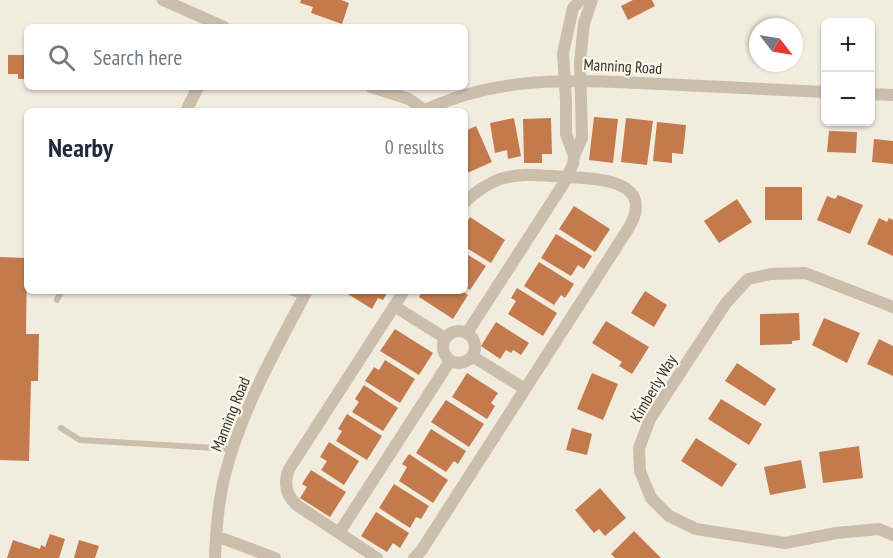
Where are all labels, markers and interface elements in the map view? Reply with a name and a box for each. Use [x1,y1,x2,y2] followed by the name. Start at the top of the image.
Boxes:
[749,18,803,72] north arrow
[821,18,875,126] map controls
[821,18,875,72] button: +
[24,24,468,90] search box
[45,41,78,74] icon: search
[93,43,182,71] text: Search here
[583,54,663,78] street label: Manning Road
[821,72,875,126] button: −
[48,131,113,164] text: Nearby
[385,134,444,160] text: 0 results
[625,351,681,425] street label: Kimberly Way
[206,374,254,454] street label: Manning Road

